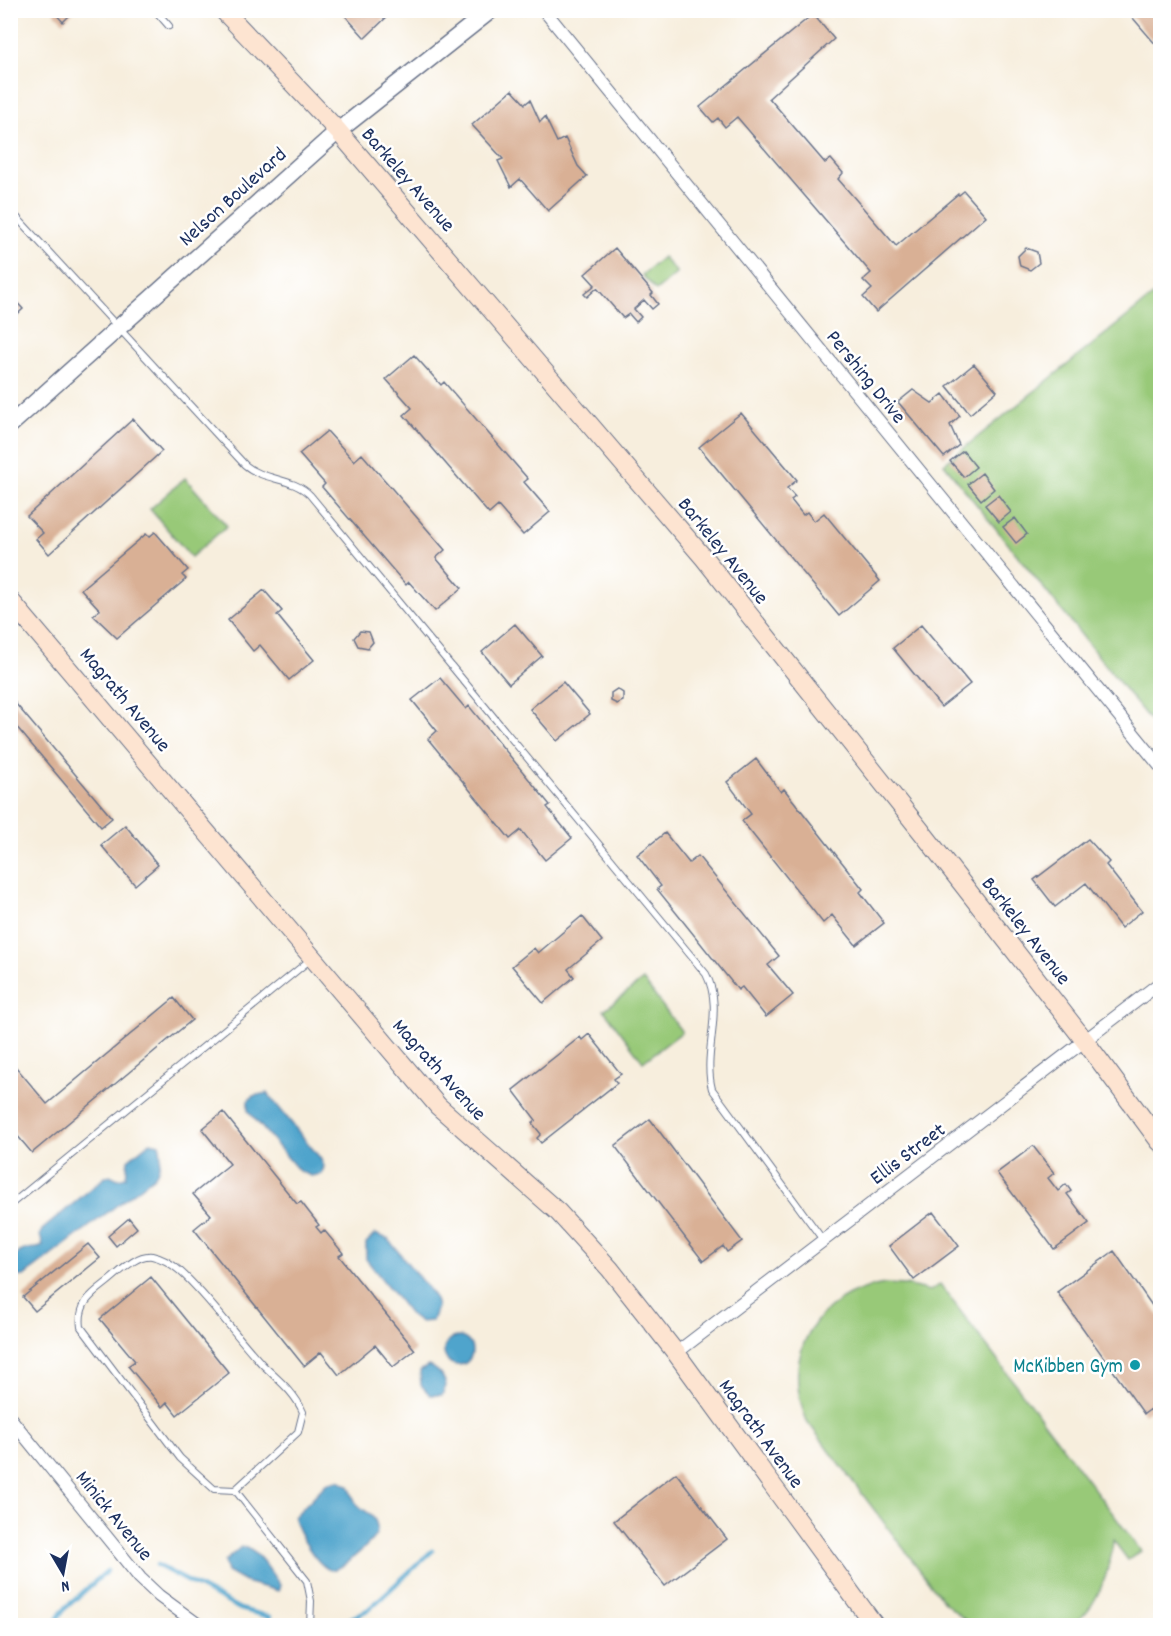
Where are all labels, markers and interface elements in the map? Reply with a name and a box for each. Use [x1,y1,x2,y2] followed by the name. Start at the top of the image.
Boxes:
[353,122,461,240] street label: Barkeley Avenue
[173,142,295,255] street label: Nelson Boulevard
[817,325,912,431] street label: Pershing Drive
[669,492,774,612] street label: Barkeley Avenue
[71,642,177,760] street label: Magrath Avenue
[973,871,1077,992] street label: Barkeley Avenue
[384,1013,492,1129] street label: Magrath Avenue
[865,1117,953,1194] street label: Ellis Street
[1013,1353,1123,1383] place label: McKibben Gym
[1128,1358,1142,1372] marker: McKibben Gym
[710,1374,810,1496] street label: Magrath Avenue
[67,1465,159,1569] street label: Minick Avenue
[33,1543,93,1603] north arrow
[59,1573,71,1597] text: N

